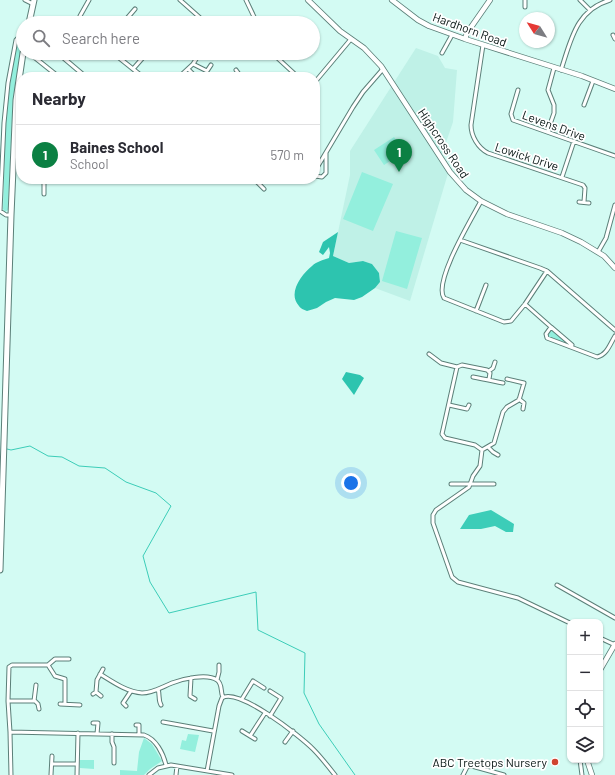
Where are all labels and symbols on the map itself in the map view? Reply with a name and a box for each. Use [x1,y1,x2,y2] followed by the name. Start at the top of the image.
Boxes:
[431,9,509,49] street label: Hardhorn Road
[519,12,555,48] north arrow
[416,105,472,181] street label: Highcross Road
[520,107,588,143] street label: Levens Drive
[386,139,412,172] pin: 1
[493,139,561,173] street label: Lowick Drive
[341,473,361,493] your location
[433,755,547,769] place label: ABC Treetops Nursery
[550,757,560,767] marker: ABC Treetops Nursery

